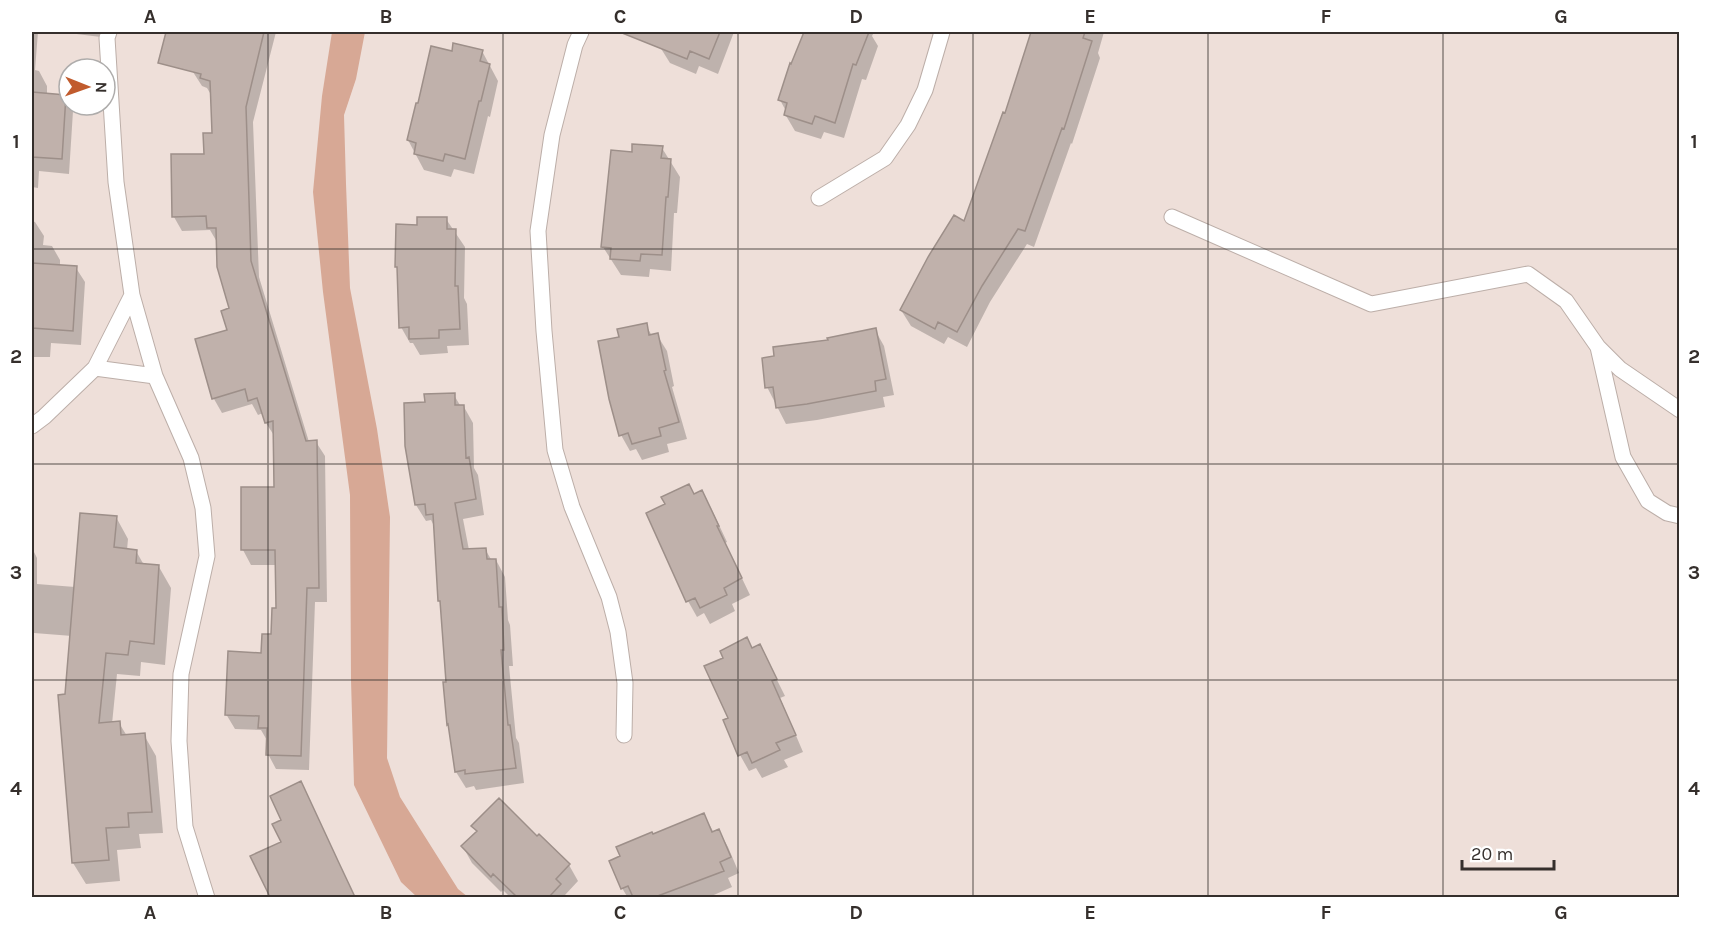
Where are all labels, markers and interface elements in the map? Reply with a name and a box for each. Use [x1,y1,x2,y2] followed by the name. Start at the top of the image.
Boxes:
[144,5,157,28] text: A
[380,5,392,28] text: B
[614,5,626,28] text: C
[849,5,863,28] text: D
[1084,5,1096,28] text: E
[1321,5,1332,28] text: F
[1554,5,1568,28] text: G
[57,57,117,117] north arrow
[92,81,111,93] text: N
[12,130,20,153] text: 1
[1690,130,1698,153] text: 1
[10,345,22,368] text: 2
[1688,345,1700,368] text: 2
[10,561,22,584] text: 3
[1688,561,1700,584] text: 3
[10,777,22,800] text: 4
[1688,777,1700,800] text: 4
[1462,833,1554,871] scale bar
[1471,843,1513,865] text: 20 m
[144,901,157,924] text: A
[380,901,392,924] text: B
[614,901,626,924] text: C
[849,901,863,924] text: D
[1084,901,1096,924] text: E
[1321,901,1332,924] text: F
[1554,901,1568,924] text: G

